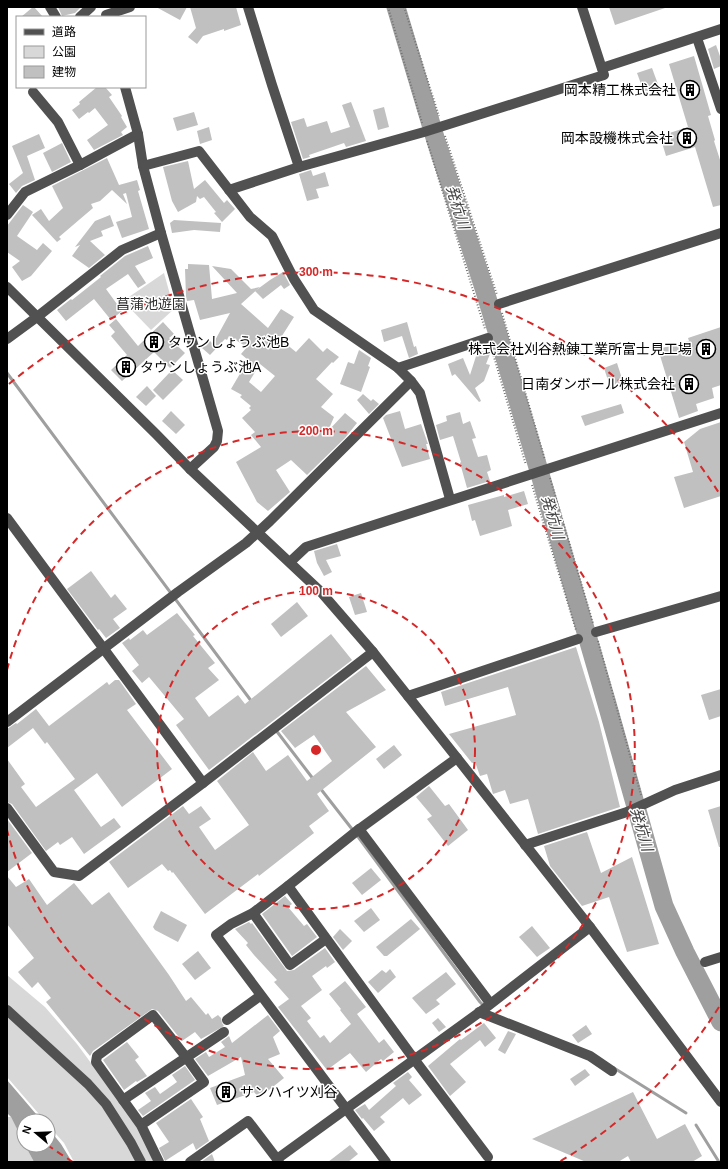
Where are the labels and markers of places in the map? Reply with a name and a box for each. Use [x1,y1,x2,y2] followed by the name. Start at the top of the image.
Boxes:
[679,79,701,101] building icon: 岡本精工株式会社
[564,82,676,98] place label: 岡本精工株式会社
[676,127,698,149] building icon: 岡本設機株式会社
[561,130,673,146] place label: 岡本設機株式会社
[143,331,165,353] building icon: タウンしょうぶ池B
[168,334,289,350] place label: タウンしょうぶ池B
[695,338,717,360] building icon: 株式会社刈谷熱錬工業所富士見工場
[468,341,692,357] place label: 株式会社刈谷熱錬工業所富士見工場
[115,356,137,378] building icon: タウンしょうぶ池A
[140,359,262,375] place label: タウンしょうぶ池A
[678,373,700,395] building icon: 日南ダンボール株式会社
[521,376,675,392] place label: 日南ダンボール株式会社
[309,743,323,757] centre of rings
[215,1081,237,1103] building icon: サンハイツ刈谷
[240,1084,338,1100] place label: サンハイツ刈谷

